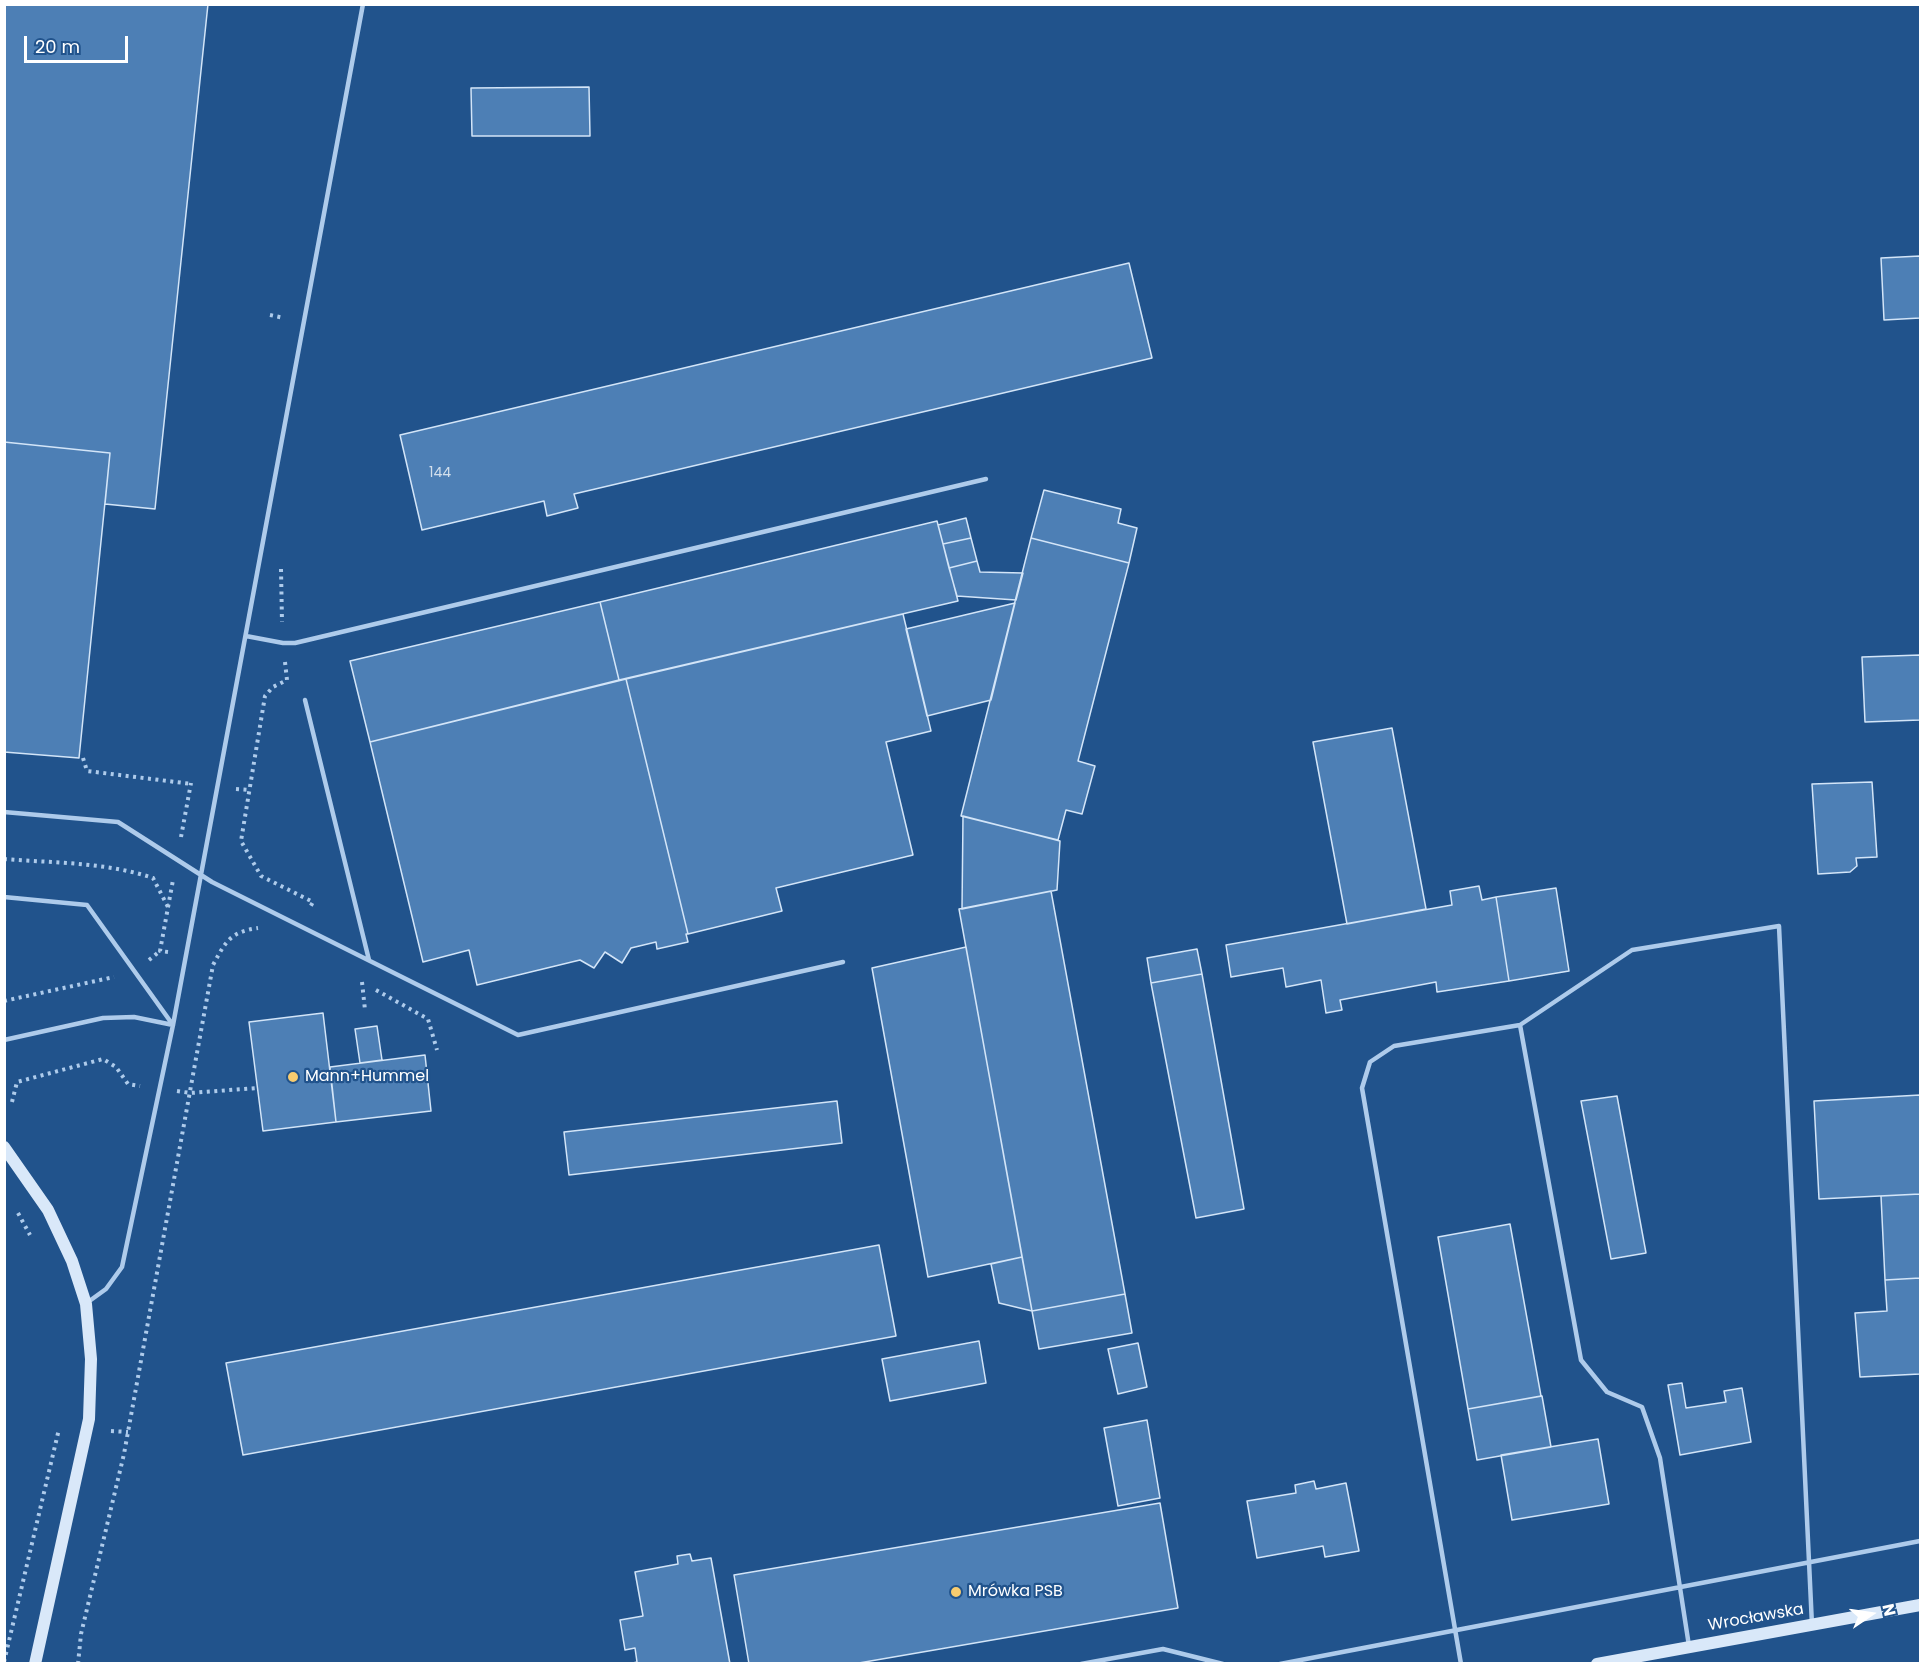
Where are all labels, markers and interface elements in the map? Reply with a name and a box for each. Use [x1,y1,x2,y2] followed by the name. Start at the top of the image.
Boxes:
[27,24,130,62] scale bar
[35,34,80,59] text: 20 m
[429,465,451,481] house number: 144
[305,1067,429,1087] place label: Mann+Hummel
[286,1070,300,1084] marker: Mann+Hummel
[968,1582,1063,1602] place label: Mrówka PSB
[1841,1584,1901,1644] north arrow
[949,1585,963,1599] marker: Mrówka PSB
[1707,1600,1805,1636] street label: Wrocławska
[1876,1601,1902,1618] text: N

